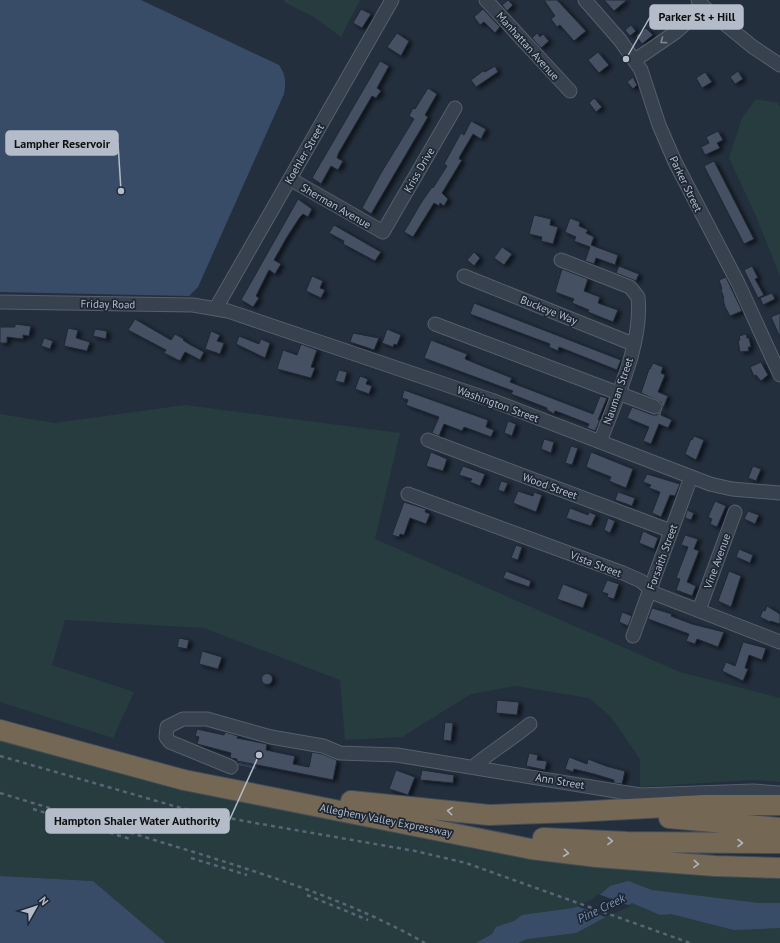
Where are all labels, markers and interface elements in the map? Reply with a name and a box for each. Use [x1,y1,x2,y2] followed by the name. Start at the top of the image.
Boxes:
[650,5,743,29] callout: Parker St + Hill
[494,9,563,84] street label: Manhattan Avenue
[659,9,736,24] text: Parker St + Hill
[660,36,667,43] one-way arrow
[281,121,327,187] street label: Koehler Street
[6,131,118,155] callout: Lampher Reservoir
[14,136,111,151] text: Lampher Reservoir
[400,145,438,195] street label: Kriss Drive
[666,154,706,214] street label: Parker Street
[298,180,374,232] street label: Sherman Avenue
[518,292,580,328] street label: Buckeye Way
[81,297,136,311] street label: Friday Road
[600,355,636,426] street label: Nauman Street
[455,383,541,425] street label: Washington Street
[521,470,580,502] street label: Wood Street
[644,522,680,592] street label: Forsaith Street
[700,531,734,591] street label: Vine Avenue
[567,547,624,580] street label: Vista Street
[534,770,586,792] street label: Ann Street
[319,800,454,840] street label: Allegheny Valley Expressway
[447,807,453,816] one-way arrow
[46,809,229,833] callout: Hampton Shaler Water Authority
[54,813,220,828] text: Hampton Shaler Water Authority
[607,837,613,845] one-way arrow
[737,839,743,847] one-way arrow
[563,848,569,857] one-way arrow
[693,860,699,869] one-way arrow
[16,887,56,927] north arrow
[575,890,628,926] water label: Pine Creek
[36,893,51,908] text: N

